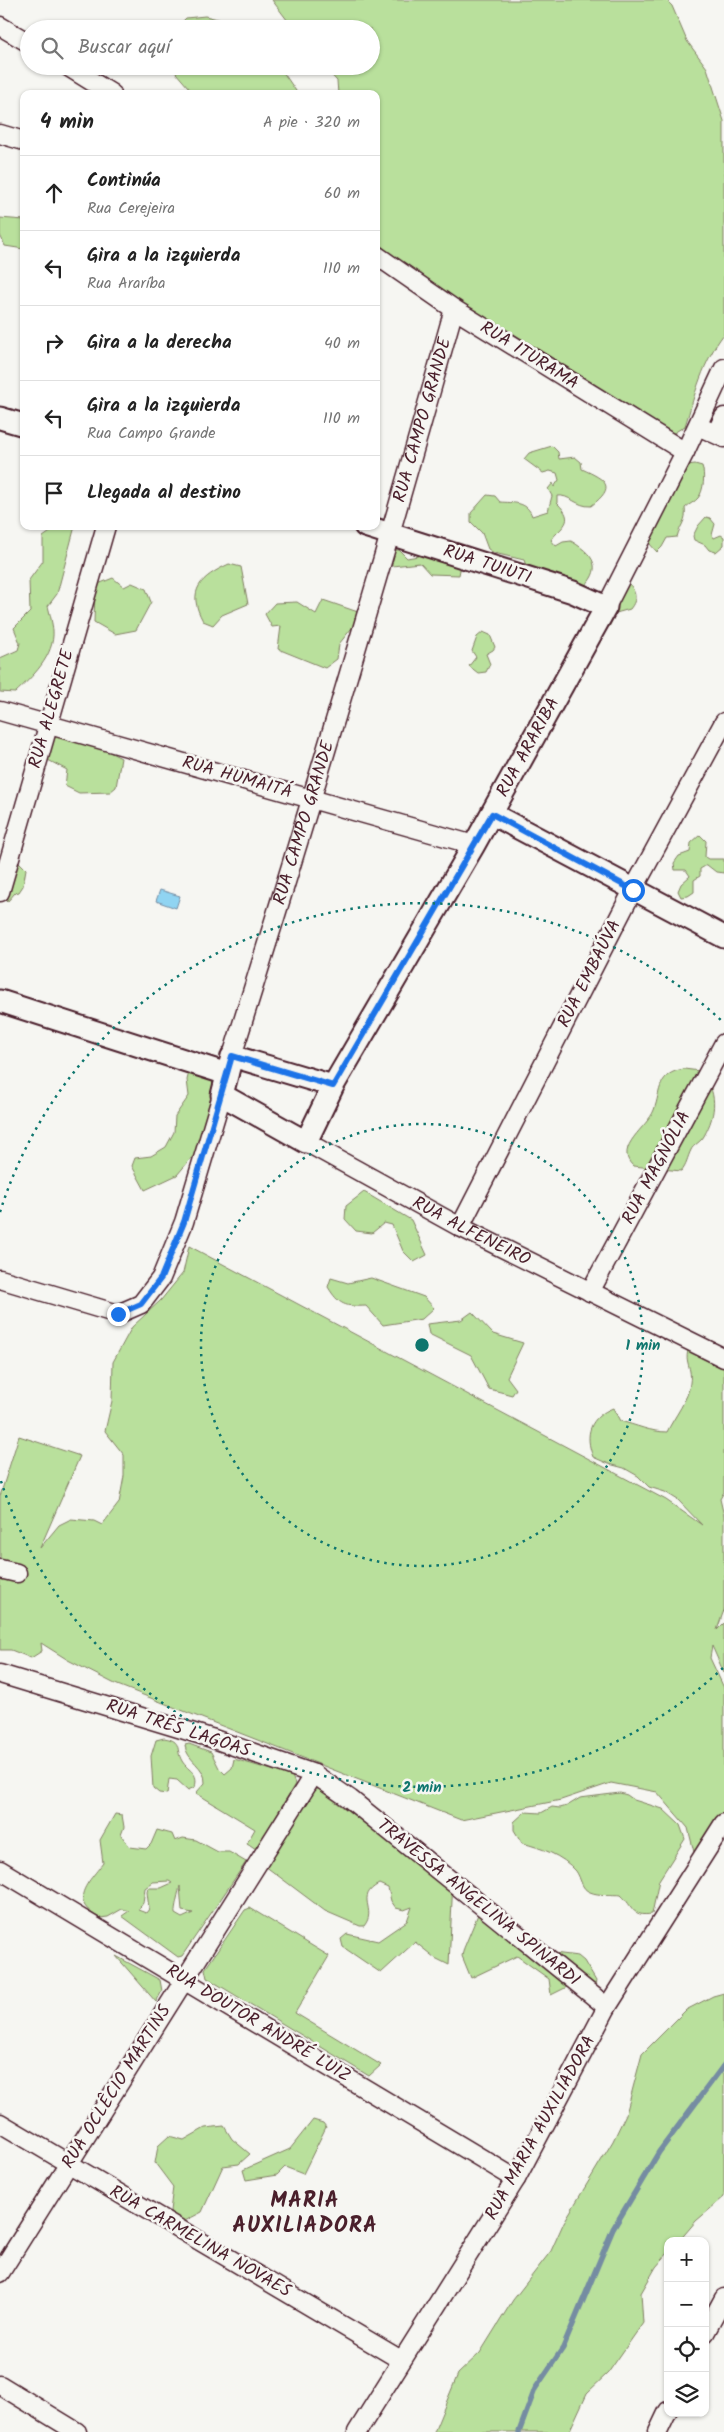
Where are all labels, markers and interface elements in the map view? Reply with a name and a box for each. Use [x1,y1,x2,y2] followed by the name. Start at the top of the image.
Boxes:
[20,20,380,75] search box
[78,33,170,63] text: Buscar aquí
[38,34,66,62] icon: search
[40,106,94,139] text: 4 min
[263,110,360,135] text: A pie · 320 m
[87,166,161,196] text: Continúa
[40,179,68,207] icon: ahead
[324,181,360,206] text: 60 m
[87,196,175,221] text: Rua Cerejeira
[87,241,240,271] text: Gira a la izquierda
[40,254,68,282] icon: left
[323,256,360,281] text: 110 m
[87,271,166,296] text: Rua Araríba
[474,314,584,398] street label: RUA ITURAMA
[87,328,232,358] text: Gira a la derecha
[40,329,68,357] icon: right
[324,331,360,356] text: 40 m
[385,334,460,506] street label: RUA CAMPO GRANDE
[87,391,240,421] text: Gira a la izquierda
[40,404,68,432] icon: left
[323,406,360,431] text: 110 m
[87,421,215,446] text: Rua Campo Grande
[87,478,241,508] text: Llegada al destino
[40,479,68,507] icon: arrive
[439,537,535,593] street label: RUA TUIUTI
[21,645,83,772] street label: RUA ALEGRETE
[489,692,568,803] street label: RUA ARARÍBA
[265,737,343,909] street label: RUA CAMPO GRANDE
[178,748,296,808] street label: RUA HUMAITÁ
[622,879,645,902] route start
[550,915,630,1033] street label: RUA EMBAÚVA
[615,1106,699,1230] street label: RUA MAGNÓLIA
[407,1189,536,1274] street label: RUA ALFENEIRO
[107,1303,130,1326] route end
[626,1334,660,1358] text: 1 min
[413,1336,431,1354] centre of rings
[102,1692,254,1766] street label: RUA TRÊS LAGOAS
[402,1776,442,1800] text: 2 min
[370,1812,586,1994] street label: TRAVESSA ANGELINA SPINARDI
[160,1957,356,2091] street label: RUA DOUTOR ANDRÉ LUIZ
[55,1999,180,2175] street label: RUA OCLÊCIO MARTINS
[478,2030,604,2226] street label: RUA MARIA AUXILIADORA
[104,2178,297,2306] street label: RUA CARMELINA NOVAES
[232,2184,378,2244] district label: MARIA AUXILIADORA
[664,2237,709,2417] map controls
[664,2237,709,2282] button: +
[664,2282,709,2327] button: −
[664,2327,709,2372] button: locate
[664,2372,709,2417] button: layers

